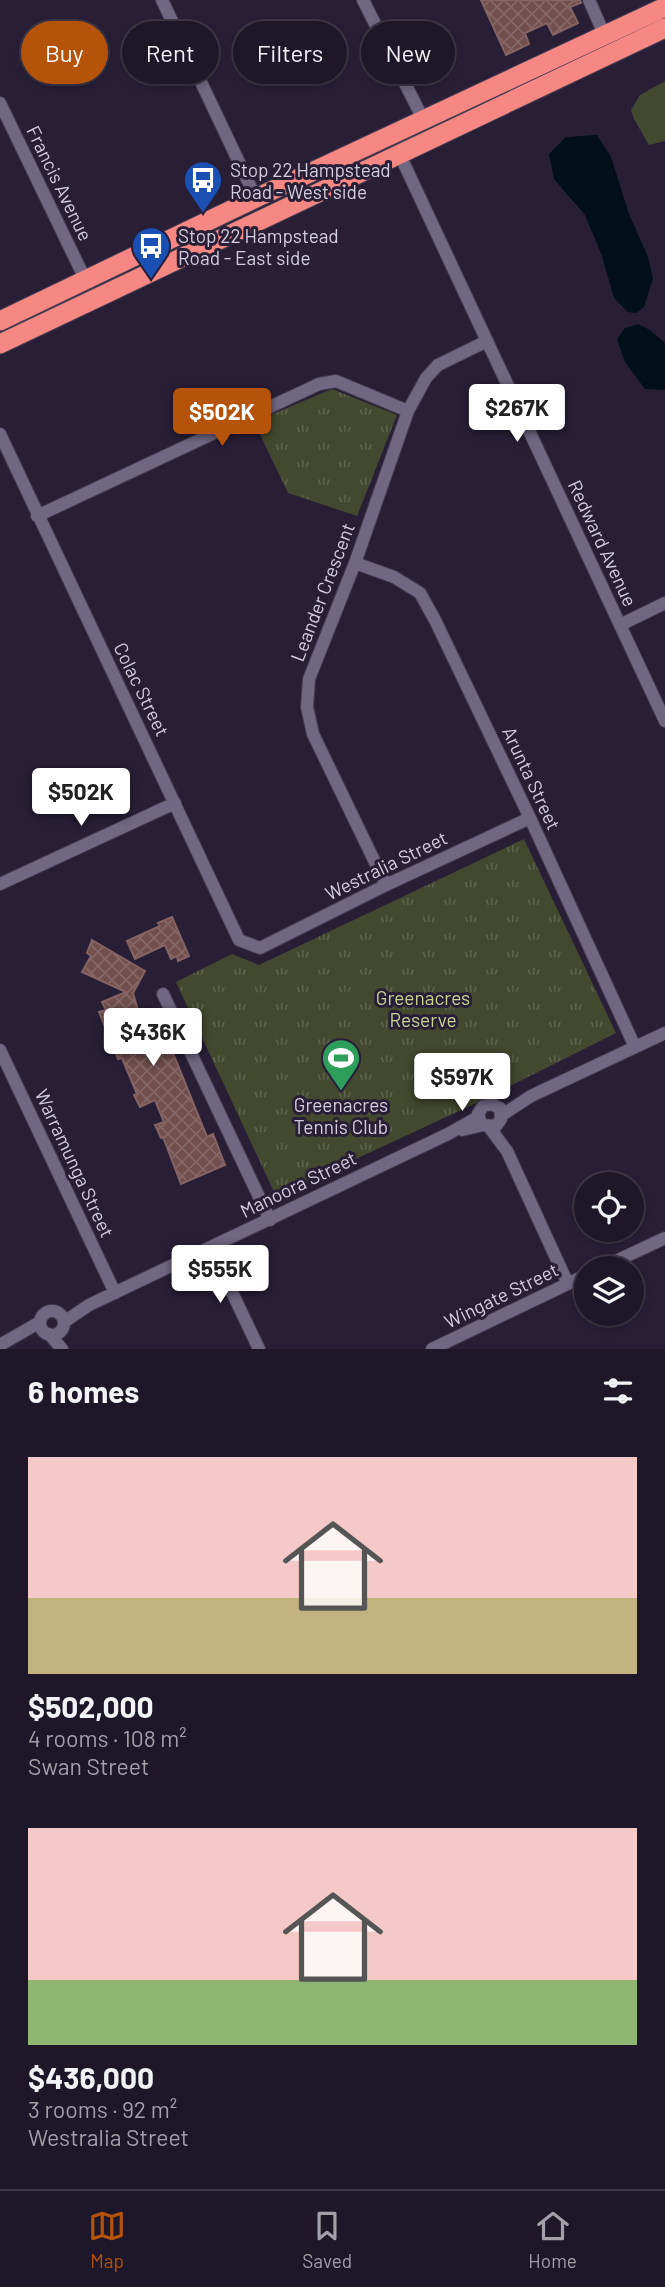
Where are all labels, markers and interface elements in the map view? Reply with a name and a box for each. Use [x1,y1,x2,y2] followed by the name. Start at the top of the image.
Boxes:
[21,21,108,84] chip: Buy
[122,21,219,84] chip: Rent
[233,21,347,84] chip: Filters
[361,21,455,84] chip: New
[22,122,98,244] street label: Francis Avenue
[230,158,391,203] place label: Stop 22 Hampstead Road - West side
[182,159,224,214] bus stop icon: Stop 22 Hampstead Road - West side
[178,224,339,269] place label: Stop 22 Hampstead Road - East side
[130,225,172,280] bus stop icon: Stop 22 Hampstead Road - East side
[468,384,566,444] pin: $267K
[173,388,271,448] pin: $502K
[485,393,549,421] text: $267K
[189,397,255,425] text: $502K
[564,476,642,610] street label: Redward Avenue
[285,520,359,664] street label: Leander Crescent
[109,638,175,740] street label: Colac Street
[498,723,566,833] street label: Arunta Street
[32,768,130,828] pin: $502K
[48,777,114,805] text: $502K
[321,826,451,904] street label: Westralia Street
[376,986,470,1031] park label: Greenacres Reserve
[104,1009,202,1068] pin: $436K
[120,1017,186,1045] text: $436K
[320,1037,362,1092] sports icon: Greenacres Tennis Club
[413,1054,511,1113] pin: $597K
[430,1062,494,1090] text: $597K
[31,1085,119,1241] street label: Warramunga Street
[294,1093,388,1138] place label: Greenacres Tennis Club
[236,1146,360,1222] street label: Manoora Street
[574,1172,644,1326] map controls
[574,1172,644,1242] button: locate
[171,1246,269,1305] pin: $555K
[188,1254,252,1282] text: $555K
[574,1256,644,1326] button: layers
[440,1257,562,1333] street label: Wingate Street
[599,1372,637,1410] icon: filters
[28,1373,139,1409] text: 6 homes
[270,1503,396,1629] icon: home
[28,1688,154,1724] text: $502,000
[28,1724,187,1752] text: 4 rooms · 108 m²
[28,1752,149,1780] text: Swan Street
[270,1874,396,2000] icon: home
[28,2059,154,2095] text: $436,000
[28,2095,177,2123] text: 3 rooms · 92 m²
[28,2123,189,2151] text: Westralia Street
[88,2207,126,2272] tab: Map
[302,2207,352,2272] tab: Saved
[528,2207,577,2272] tab: Home

